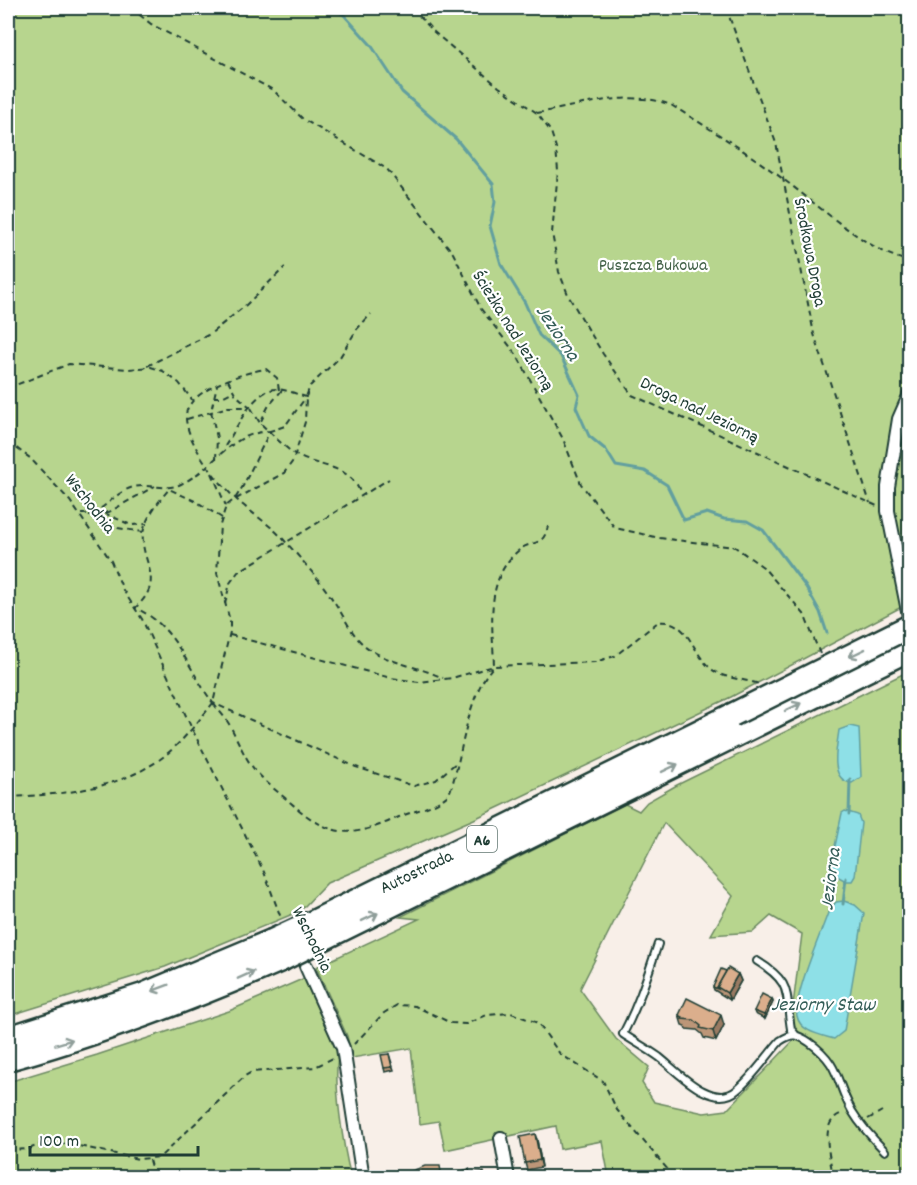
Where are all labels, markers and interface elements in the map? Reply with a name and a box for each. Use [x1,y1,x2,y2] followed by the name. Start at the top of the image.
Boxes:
[786,196,831,310] street label: Środkowa Droga
[599,254,708,279] park label: Puszcza Bukowa
[465,266,559,396] street label: Ścieżka nad Jeziorną
[527,300,586,369] water label: Jeziorna
[635,372,763,451] street label: Droga nad Jeziorną
[58,469,121,540] street label: Wschodnia
[849,647,867,659] one-way arrow
[783,701,801,712] one-way arrow
[660,762,678,774] one-way arrow
[467,826,497,852] road number: A6
[376,845,458,902] street label: Autostrada
[814,845,850,912] water label: Jeziorna
[284,903,338,977] street label: Wschodnia
[360,911,378,922] one-way arrow
[237,969,255,980] one-way arrow
[152,984,170,995] one-way arrow
[771,992,876,1020] water label: Jeziorny Staw
[54,1036,73,1047] one-way arrow
[30,1119,198,1157] scale bar
[39,1130,79,1155] text: 100 m

